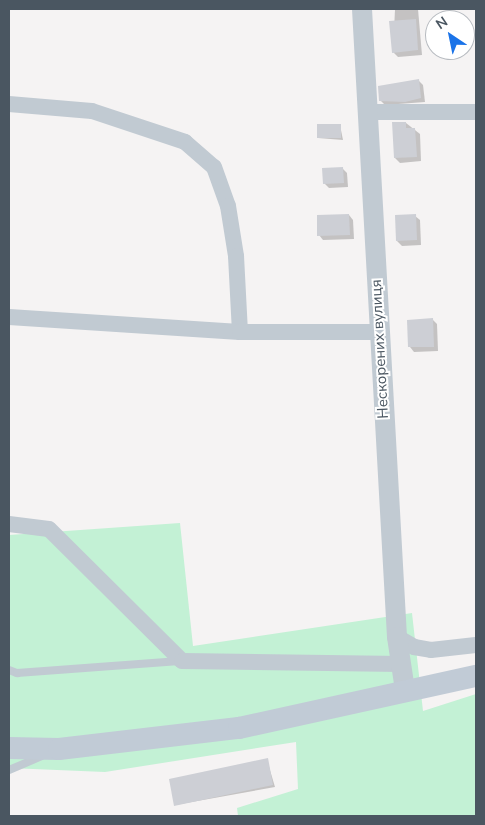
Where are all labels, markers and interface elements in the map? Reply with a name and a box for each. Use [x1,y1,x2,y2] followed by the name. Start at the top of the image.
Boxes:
[425,10,475,60] north arrow
[432,12,452,34] text: N
[367,279,393,419] street label: Нескорених вулиця

